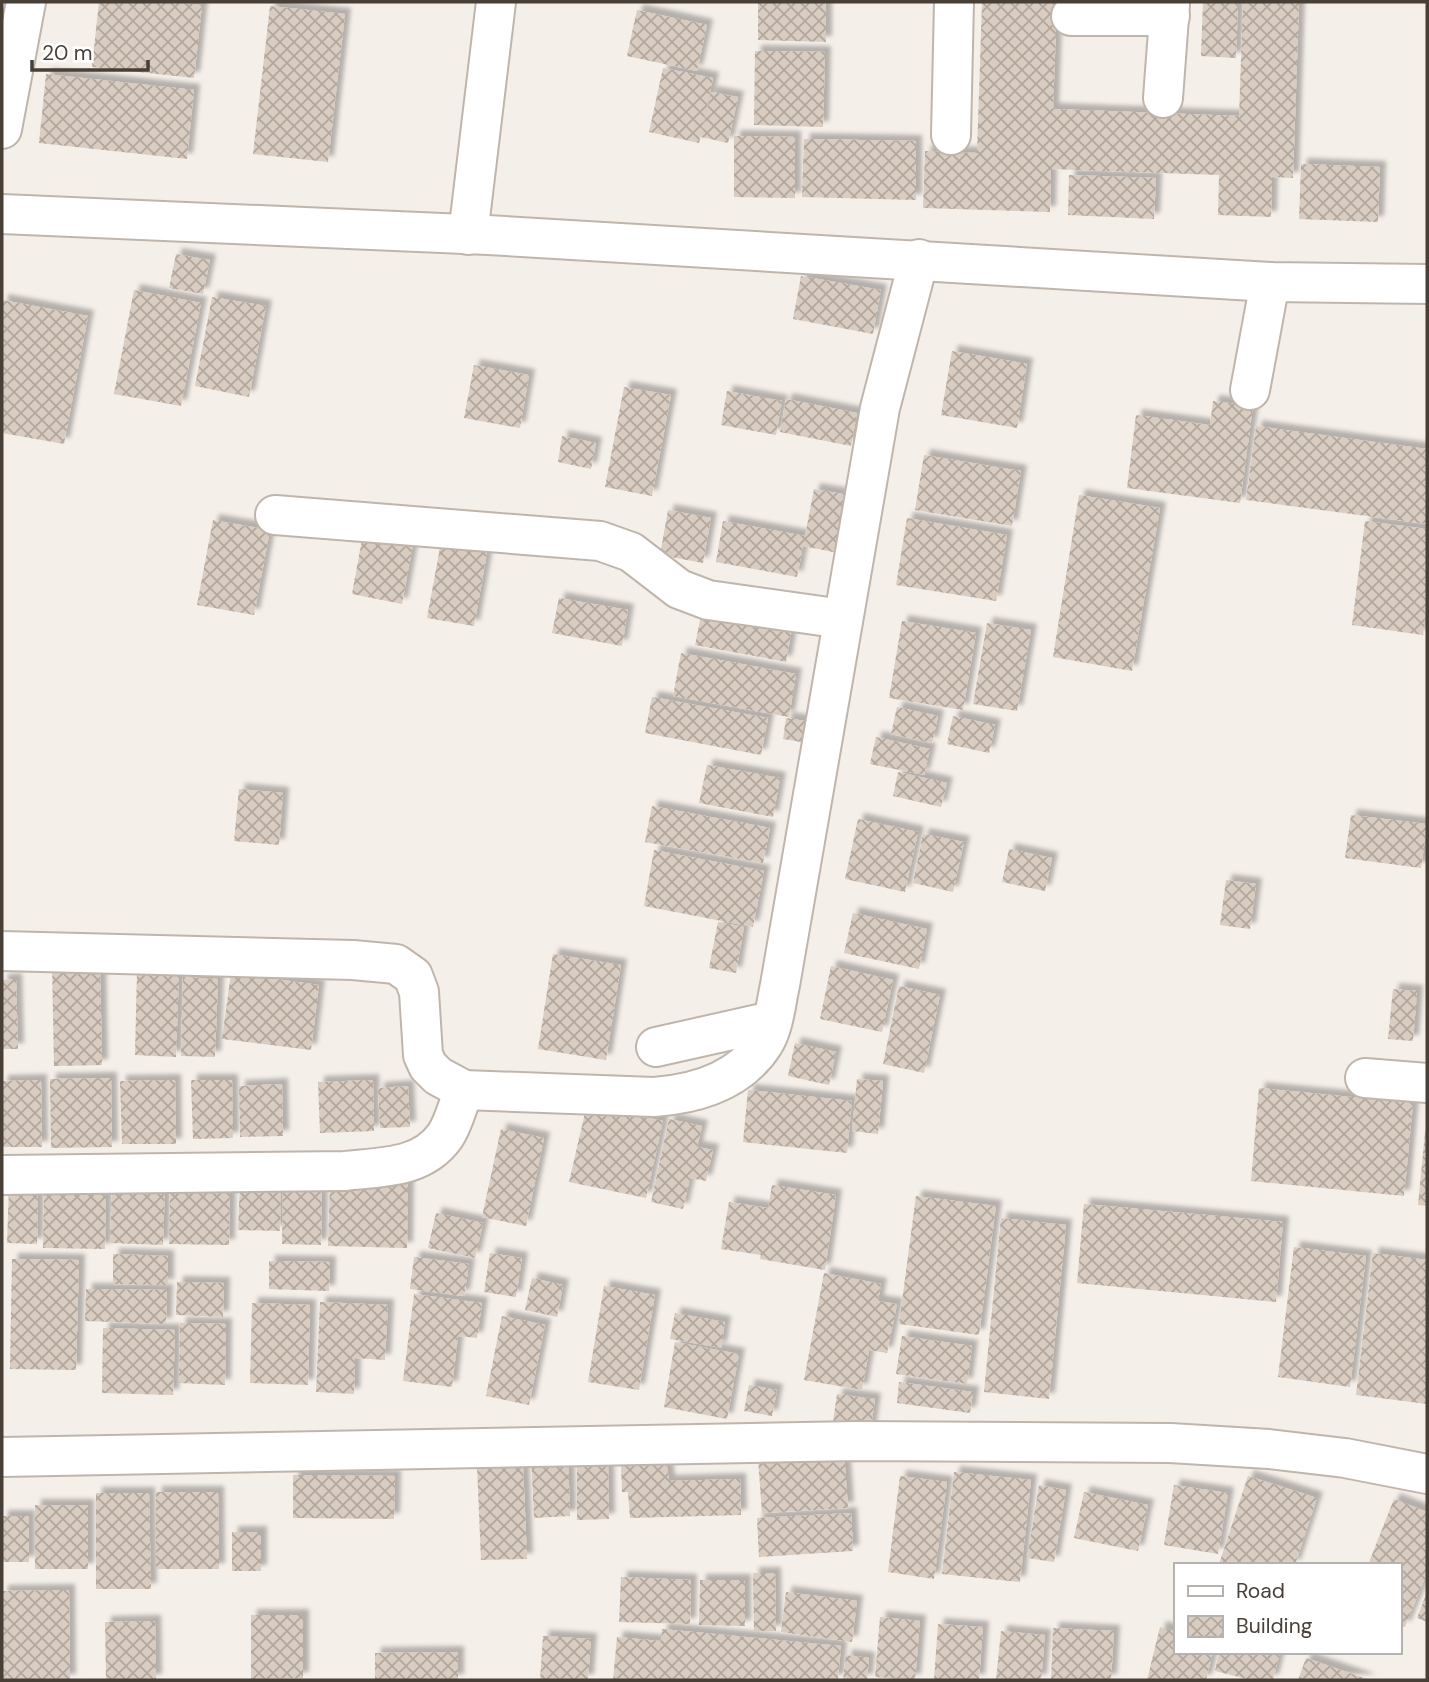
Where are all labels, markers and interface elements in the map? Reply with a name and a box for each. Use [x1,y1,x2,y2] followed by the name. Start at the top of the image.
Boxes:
[32,28,147,72] scale bar
[42,39,93,67] text: 20 m
[1174,1563,1401,1654] legend
[1236,1577,1285,1605] text: Road
[1236,1612,1313,1640] text: Building

